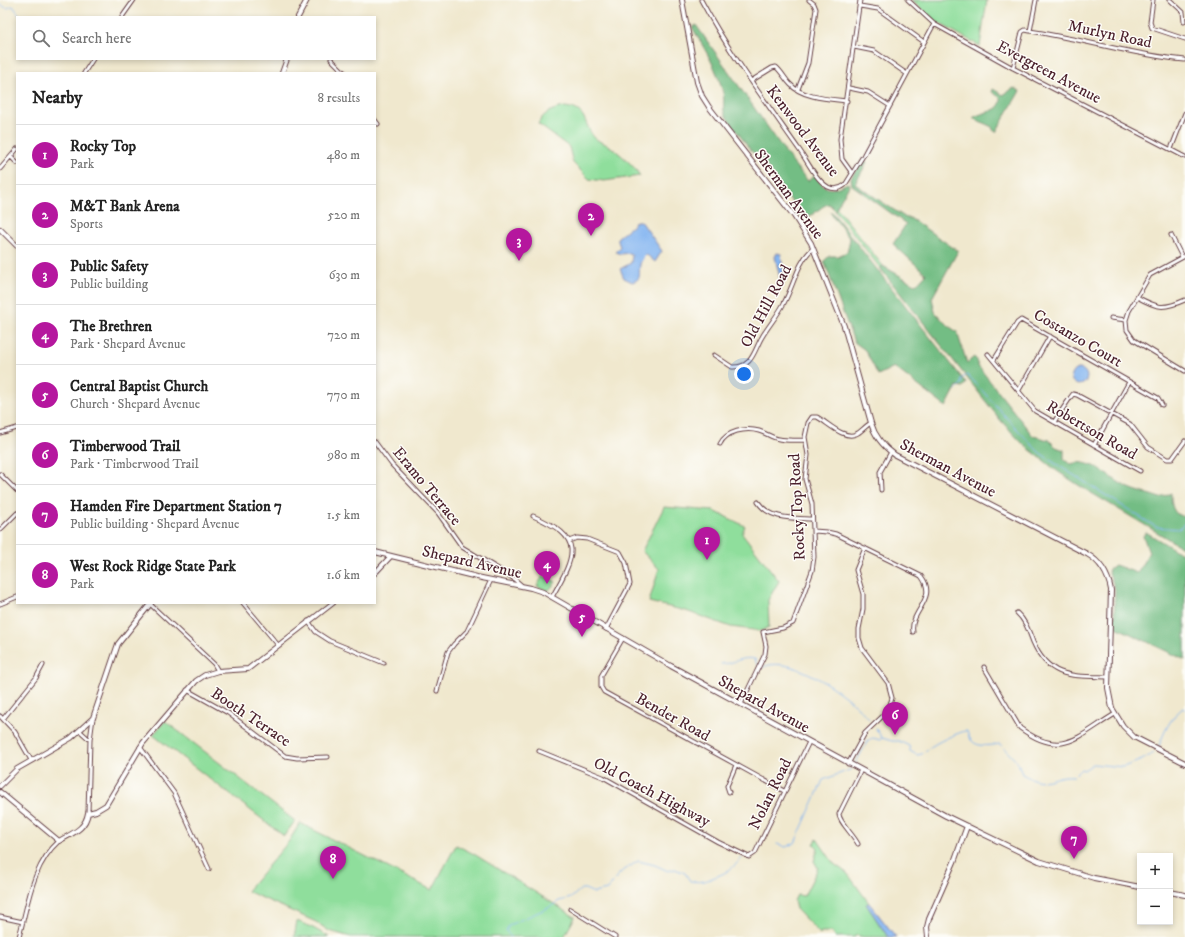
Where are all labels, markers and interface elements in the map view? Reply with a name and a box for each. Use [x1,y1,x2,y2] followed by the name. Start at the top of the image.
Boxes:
[1066,15,1154,53] street label: Murlyn Road
[16,16,376,60] search box
[30,27,52,49] icon: search
[62,29,131,48] text: Search here
[993,36,1105,108] street label: Evergreen Avenue
[762,81,844,181] street label: Kenwood Avenue
[32,87,82,109] text: Nearby
[318,90,360,106] text: 8 results
[70,137,136,156] text: Rocky Top
[750,145,828,243] street label: Sherman Avenue
[43,147,47,163] text: 1
[326,147,360,163] text: 480 m
[70,156,94,172] text: Park
[70,197,180,216] text: M&T Bank Arena
[578,203,604,236] pin: 2
[42,207,48,223] text: 2
[328,207,360,223] text: 520 m
[70,216,103,232] text: Sports
[506,228,532,261] pin: 3
[70,257,148,276] text: Public Safety
[736,261,796,351] street label: Old Hill Road
[43,267,47,283] text: 3
[329,267,360,283] text: 630 m
[70,276,148,292] text: Public building
[1030,304,1126,372] street label: Costanzo Court
[70,317,152,336] text: The Brethren
[41,327,49,343] text: 4
[327,327,360,343] text: 720 m
[70,336,186,352] text: Park · Shepard Avenue
[734,364,754,384] your location
[70,377,208,396] text: Central Baptist Church
[42,387,48,403] text: 5
[327,387,360,403] text: 770 m
[70,396,200,412] text: Church · Shepard Avenue
[1043,396,1141,464] street label: Robertson Road
[896,434,1000,502] street label: Sherman Avenue
[70,437,180,456] text: Timberwood Trail
[388,443,466,530] street label: Eramo Terrace
[42,447,48,463] text: 6
[327,447,360,463] text: 980 m
[784,453,810,561] street label: Rocky Top Road
[70,456,199,472] text: Park · Timberwood Trail
[70,497,282,516] text: Hamden Fire Department Station 7
[42,507,48,523] text: 7
[327,507,360,523] text: 1.5 km
[70,516,239,532] text: Public building · Shepard Avenue
[694,527,720,560] pin: 1
[420,541,524,583] street label: Shepard Avenue
[534,551,560,584] pin: 4
[70,557,236,576] text: West Rock Ridge State Park
[42,567,48,583] text: 8
[326,567,360,583] text: 1.6 km
[70,576,94,592] text: Park
[569,604,595,637] pin: 5
[715,671,814,738] street label: Shepard Avenue
[207,683,295,751] street label: Booth Terrace
[632,688,714,746] street label: Bender Road
[882,702,908,735] pin: 6
[590,753,714,831] street label: Old Coach Highway
[744,755,796,833] street label: Nolan Road
[1061,826,1087,859] pin: 7
[320,846,346,879] pin: 8
[1137,853,1173,925] map controls
[1137,853,1173,889] button: +
[1137,889,1173,925] button: −

